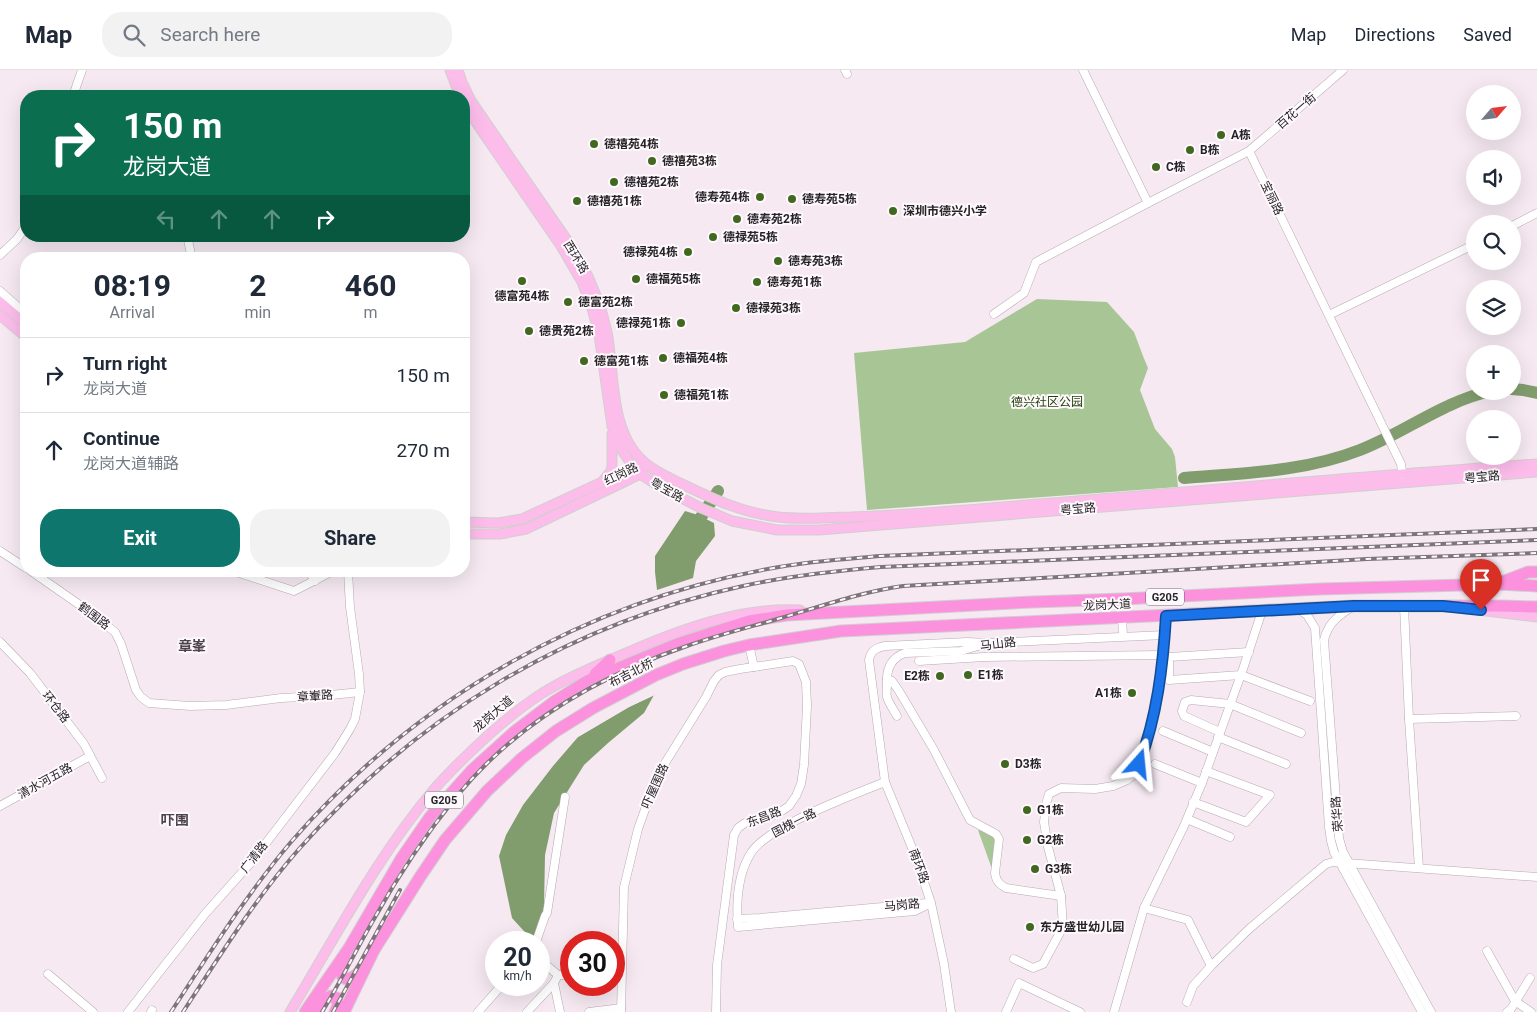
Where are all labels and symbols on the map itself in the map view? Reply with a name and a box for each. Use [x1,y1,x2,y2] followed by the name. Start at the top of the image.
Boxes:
[1466,85,1521,140] north arrow
[1273,90,1319,132] street label: 百花一街
[1231,128,1251,142] place label: A栋
[1215,129,1227,141] marker: A栋
[604,137,659,151] place label: 德禧苑4栋
[588,138,600,150] marker: 德禧苑4栋
[1200,143,1220,157] place label: B栋
[1184,144,1196,156] marker: B栋
[662,154,717,168] place label: 德禧苑3栋
[646,155,658,167] marker: 德禧苑3栋
[1166,160,1186,174] place label: C栋
[1150,161,1162,173] marker: C栋
[624,175,679,189] place label: 德禧苑2栋
[608,176,620,188] marker: 德禧苑2栋
[1258,179,1286,217] street label: 宝丽路
[695,190,750,204] place label: 德寿苑4栋
[754,191,766,203] marker: 德寿苑4栋
[802,192,857,206] place label: 德寿苑5栋
[786,193,798,205] marker: 德寿苑5栋
[587,194,642,208] place label: 德禧苑1栋
[571,195,583,207] marker: 德禧苑1栋
[903,204,987,218] place label: 深圳市德兴小学
[887,205,899,217] marker: 深圳市德兴小学
[747,212,802,226] place label: 德寿苑2栋
[731,213,743,225] marker: 德寿苑2栋
[723,230,778,244] place label: 德禄苑5栋
[707,231,719,243] marker: 德禄苑5栋
[561,238,591,276] street label: 西环路
[623,245,678,259] place label: 德禄苑4栋
[682,246,694,258] marker: 德禄苑4栋
[788,254,843,268] place label: 德寿苑3栋
[772,255,784,267] marker: 德寿苑3栋
[646,272,701,286] place label: 德福苑5栋
[630,273,642,285] marker: 德福苑5栋
[516,275,528,287] marker: 德富苑4栋
[767,275,822,289] place label: 德寿苑1栋
[751,276,763,288] marker: 德寿苑1栋
[495,289,549,303] place label: 德富苑4栋
[578,295,633,309] place label: 德富苑2栋
[562,296,574,308] marker: 德富苑2栋
[746,301,801,315] place label: 德禄苑3栋
[730,302,742,314] marker: 德禄苑3栋
[616,316,671,330] place label: 德禄苑1栋
[675,317,687,329] marker: 德禄苑1栋
[539,324,594,338] place label: 德贵苑2栋
[523,325,535,337] marker: 德贵苑2栋
[673,351,728,365] place label: 德福苑4栋
[657,352,669,364] marker: 德福苑4栋
[594,354,649,368] place label: 德富苑1栋
[578,355,590,367] marker: 德富苑1栋
[674,388,729,402] place label: 德福苑1栋
[658,389,670,401] marker: 德福苑1栋
[1011,395,1083,409] park label: 德兴社区公园
[602,460,640,488] street label: 红岗路
[1463,468,1501,486] street label: 粤宝路
[648,475,686,505] street label: 粤宝路
[1059,500,1097,518] street label: 粤宝路
[1460,559,1502,610] pin
[1146,588,1184,606] road number: G205
[1083,597,1131,613] street label: 龙岗大道
[75,600,113,632] street label: 鹤围路
[979,635,1017,653] street label: 马山路
[178,638,206,654] district label: 章峯
[606,656,656,690] street label: 布吉北桥
[978,668,1004,682] place label: E1栋
[904,669,930,683] place label: E2栋
[962,669,974,681] marker: E1栋
[934,670,946,682] marker: E2栋
[1095,686,1122,700] place label: A1栋
[1126,687,1138,699] marker: A1栋
[297,688,333,704] street label: 章輋路
[39,689,73,725] street label: 环仓路
[470,693,516,735] street label: 龙岗大道
[1112,737,1164,789] position arrow
[1015,757,1042,771] place label: D3栋
[999,758,1011,770] marker: D3栋
[15,760,75,802] street label: 清水河五路
[639,761,671,811] street label: 吓屋围路
[425,792,463,808] road number: G205
[1328,795,1346,833] street label: 荣华路
[1037,803,1064,817] place label: G1栋
[745,804,783,830] street label: 东昌路
[1021,804,1033,816] marker: G1栋
[769,806,819,840] street label: 国槐一路
[161,812,189,828] district label: 吓围
[1037,833,1064,847] place label: G2栋
[1021,834,1033,846] marker: G2栋
[237,839,271,875] street label: 广清路
[906,847,932,885] street label: 南环路
[1045,862,1072,876] place label: G3栋
[1029,863,1041,875] marker: G3栋
[883,896,921,914] street label: 马岗路
[1040,920,1124,934] place label: 东方盛世幼儿园
[1024,921,1036,933] marker: 东方盛世幼儿园
[560,931,625,996] speed limit sign: 30

